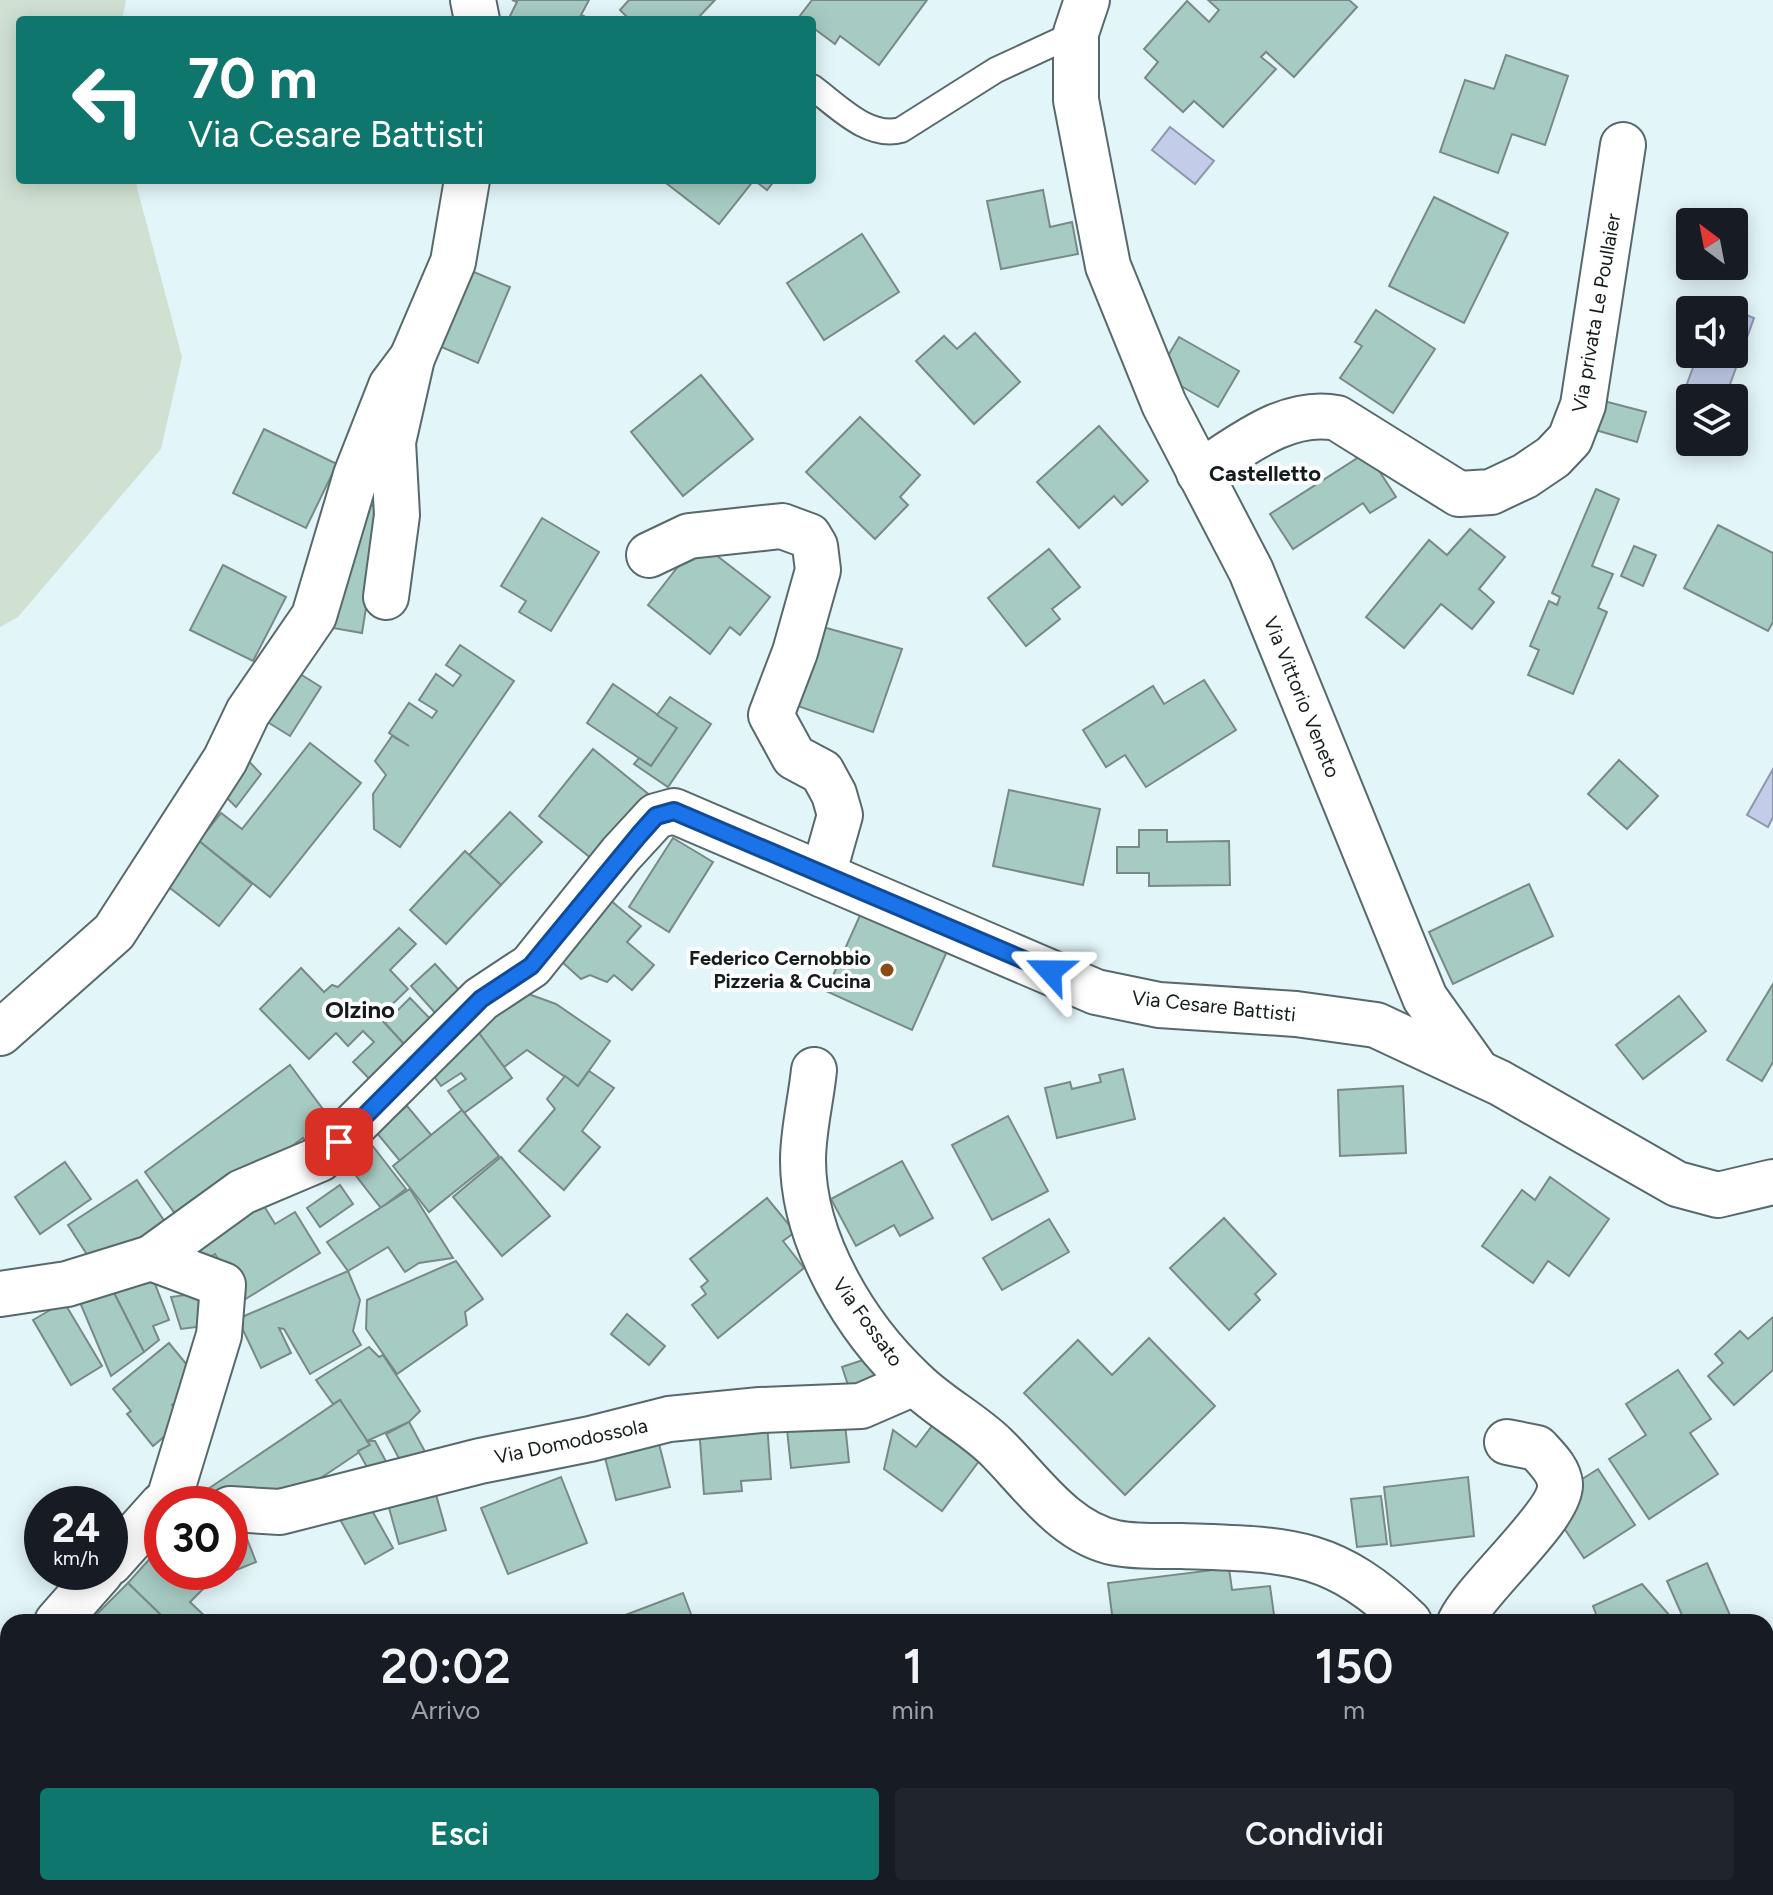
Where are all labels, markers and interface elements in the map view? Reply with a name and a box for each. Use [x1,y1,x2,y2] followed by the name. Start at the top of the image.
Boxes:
[188,45,318,112] text: 70 m
[56,48,160,152] icon: left
[188,113,485,156] text: Via Cesare Battisti
[1676,208,1748,280] north arrow
[1676,208,1748,456] map controls
[1567,211,1625,414] street label: Via privata Le Poullaier
[1676,296,1748,368] button: sound
[1676,384,1748,456] button: layers
[1209,460,1321,487] district label: Castelletto
[1259,613,1345,781] street label: Via Vittorio Veneto
[1008,929,1092,1013] position arrow
[689,946,871,993] place label: Federico Cernobbio Pizzeria & Cucina
[878,961,896,979] marker: Federico Cernobbio Pizzeria & Cucina
[1131,985,1297,1027] street label: Via Cesare Battisti
[325,995,395,1024] district label: Olzino
[305,1108,373,1176] pin
[317,1120,361,1164] icon: arrive
[828,1273,908,1371] street label: Via Fossato
[492,1413,650,1469] street label: Via Domodossola
[144,1486,248,1590] speed limit sign: 30
[52,1504,100,1552] text: 24
[53,1546,99,1570] text: km/h
[381,1637,511,1695] text: 20:02
[903,1637,923,1695] text: 1
[1315,1637,1393,1695] text: 150
[411,1694,480,1726] text: Arrivo
[891,1694,934,1726] text: min
[1343,1694,1365,1726] text: m
[40,1788,879,1880] button: Esci
[895,1788,1734,1880] button: Condividi

